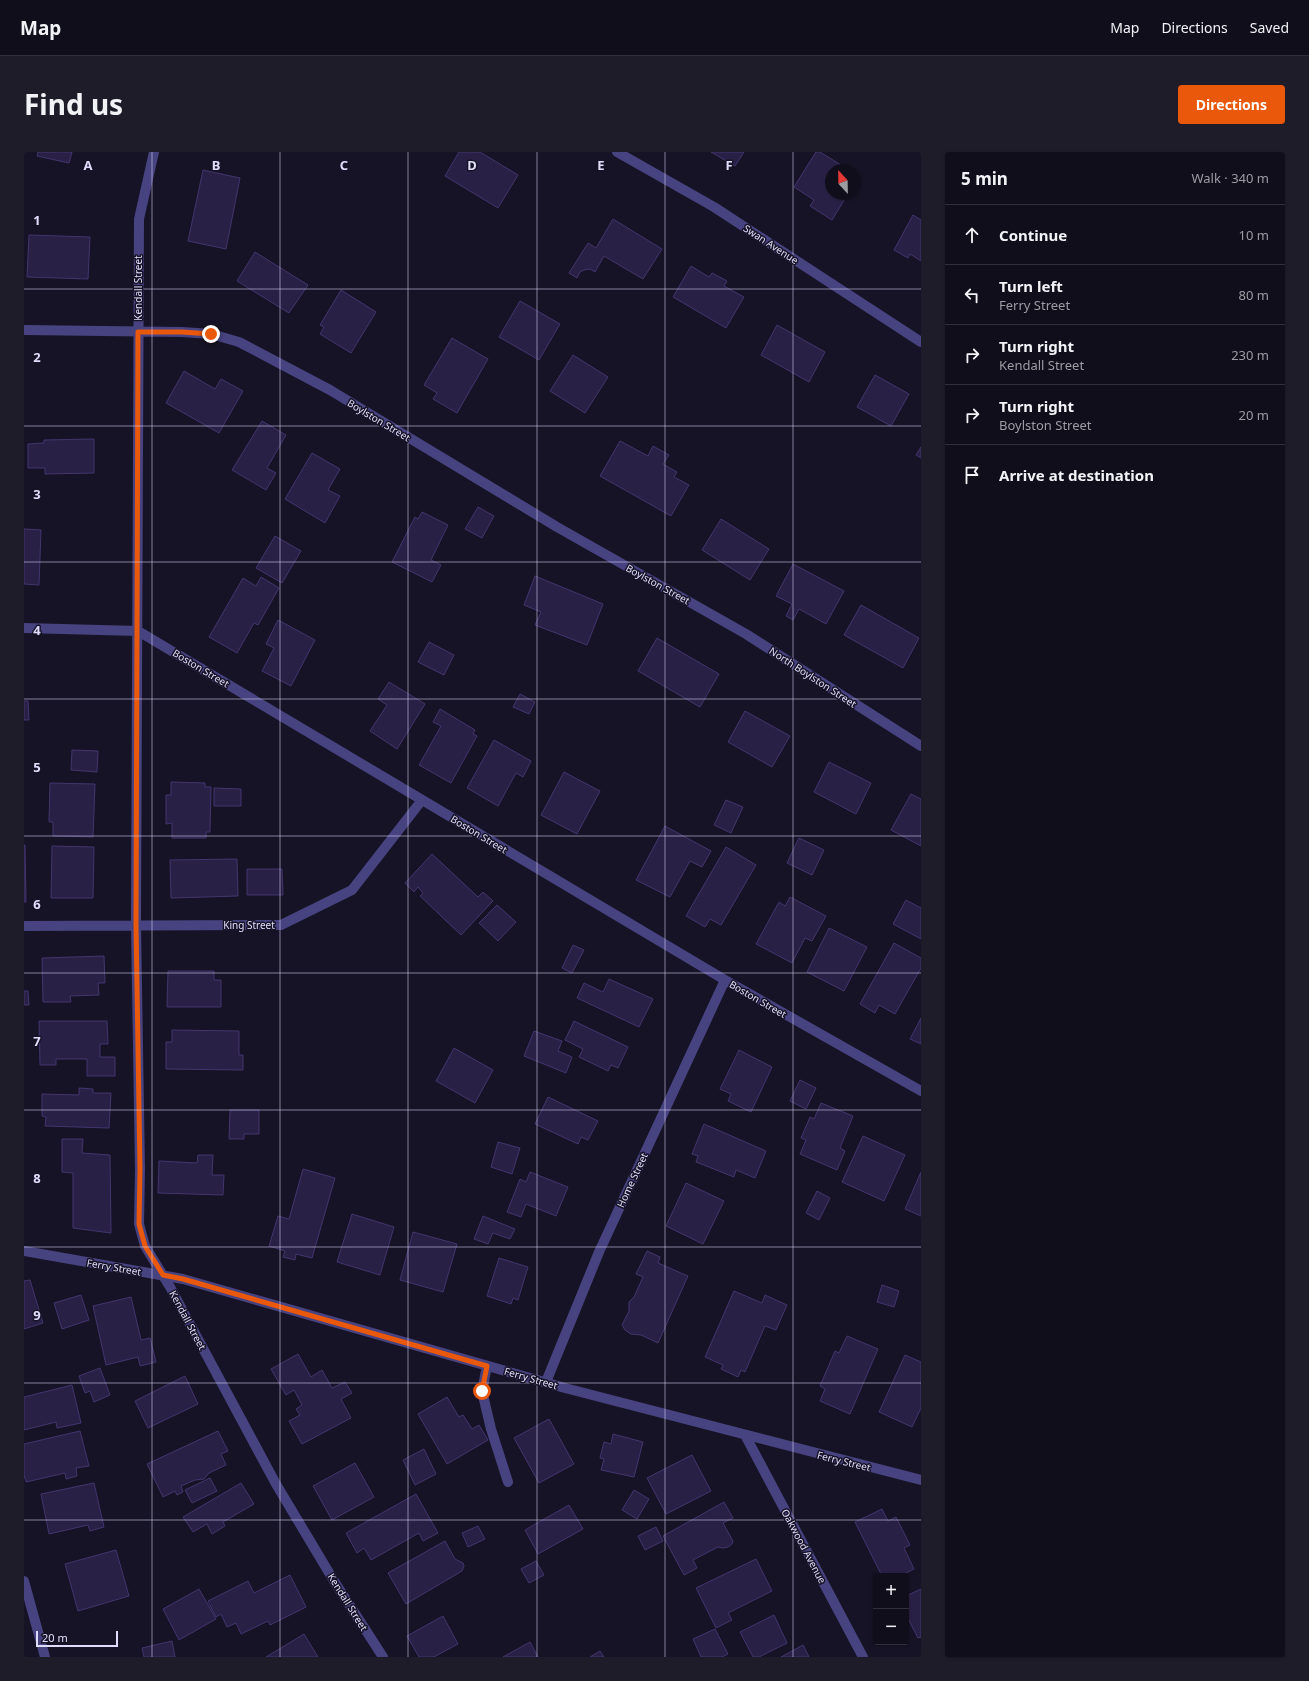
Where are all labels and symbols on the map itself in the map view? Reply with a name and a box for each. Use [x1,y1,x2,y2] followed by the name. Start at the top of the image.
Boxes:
[84,156,93,174] text: A
[212,156,220,174] text: B
[340,156,348,174] text: C
[467,156,477,174] text: D
[597,156,605,174] text: E
[725,156,733,174] text: F
[825,164,861,200] north arrow
[33,211,41,229] text: 1
[741,221,801,267] street label: Swan Avenue
[131,255,145,321] street label: Kendall Street
[202,325,220,343] route end
[33,348,41,366] text: 2
[345,396,413,445] street label: Boylston Street
[33,485,41,503] text: 3
[623,561,693,608] street label: Boylston Street
[33,621,41,639] text: 4
[767,644,860,711] street label: North Boylston Street
[170,646,232,691] street label: Boston Street
[33,758,41,776] text: 5
[448,812,510,857] street label: Boston Street
[33,895,41,913] text: 6
[223,918,275,932] street label: King Street
[727,977,789,1021] street label: Boston Street
[33,1032,41,1050] text: 7
[613,1150,651,1210] street label: Home Street
[33,1169,41,1187] text: 8
[86,1255,143,1279] street label: Ferry Street
[166,1288,210,1353] street label: Kendall Street
[33,1306,41,1324] text: 9
[503,1364,560,1392] street label: Ferry Street
[473,1382,491,1400] route start
[816,1448,873,1475] street label: Ferry Street
[778,1506,830,1586] street label: Oakwood Avenue
[325,1571,371,1634] street label: Kendall Street
[36,1629,118,1648] scale bar

